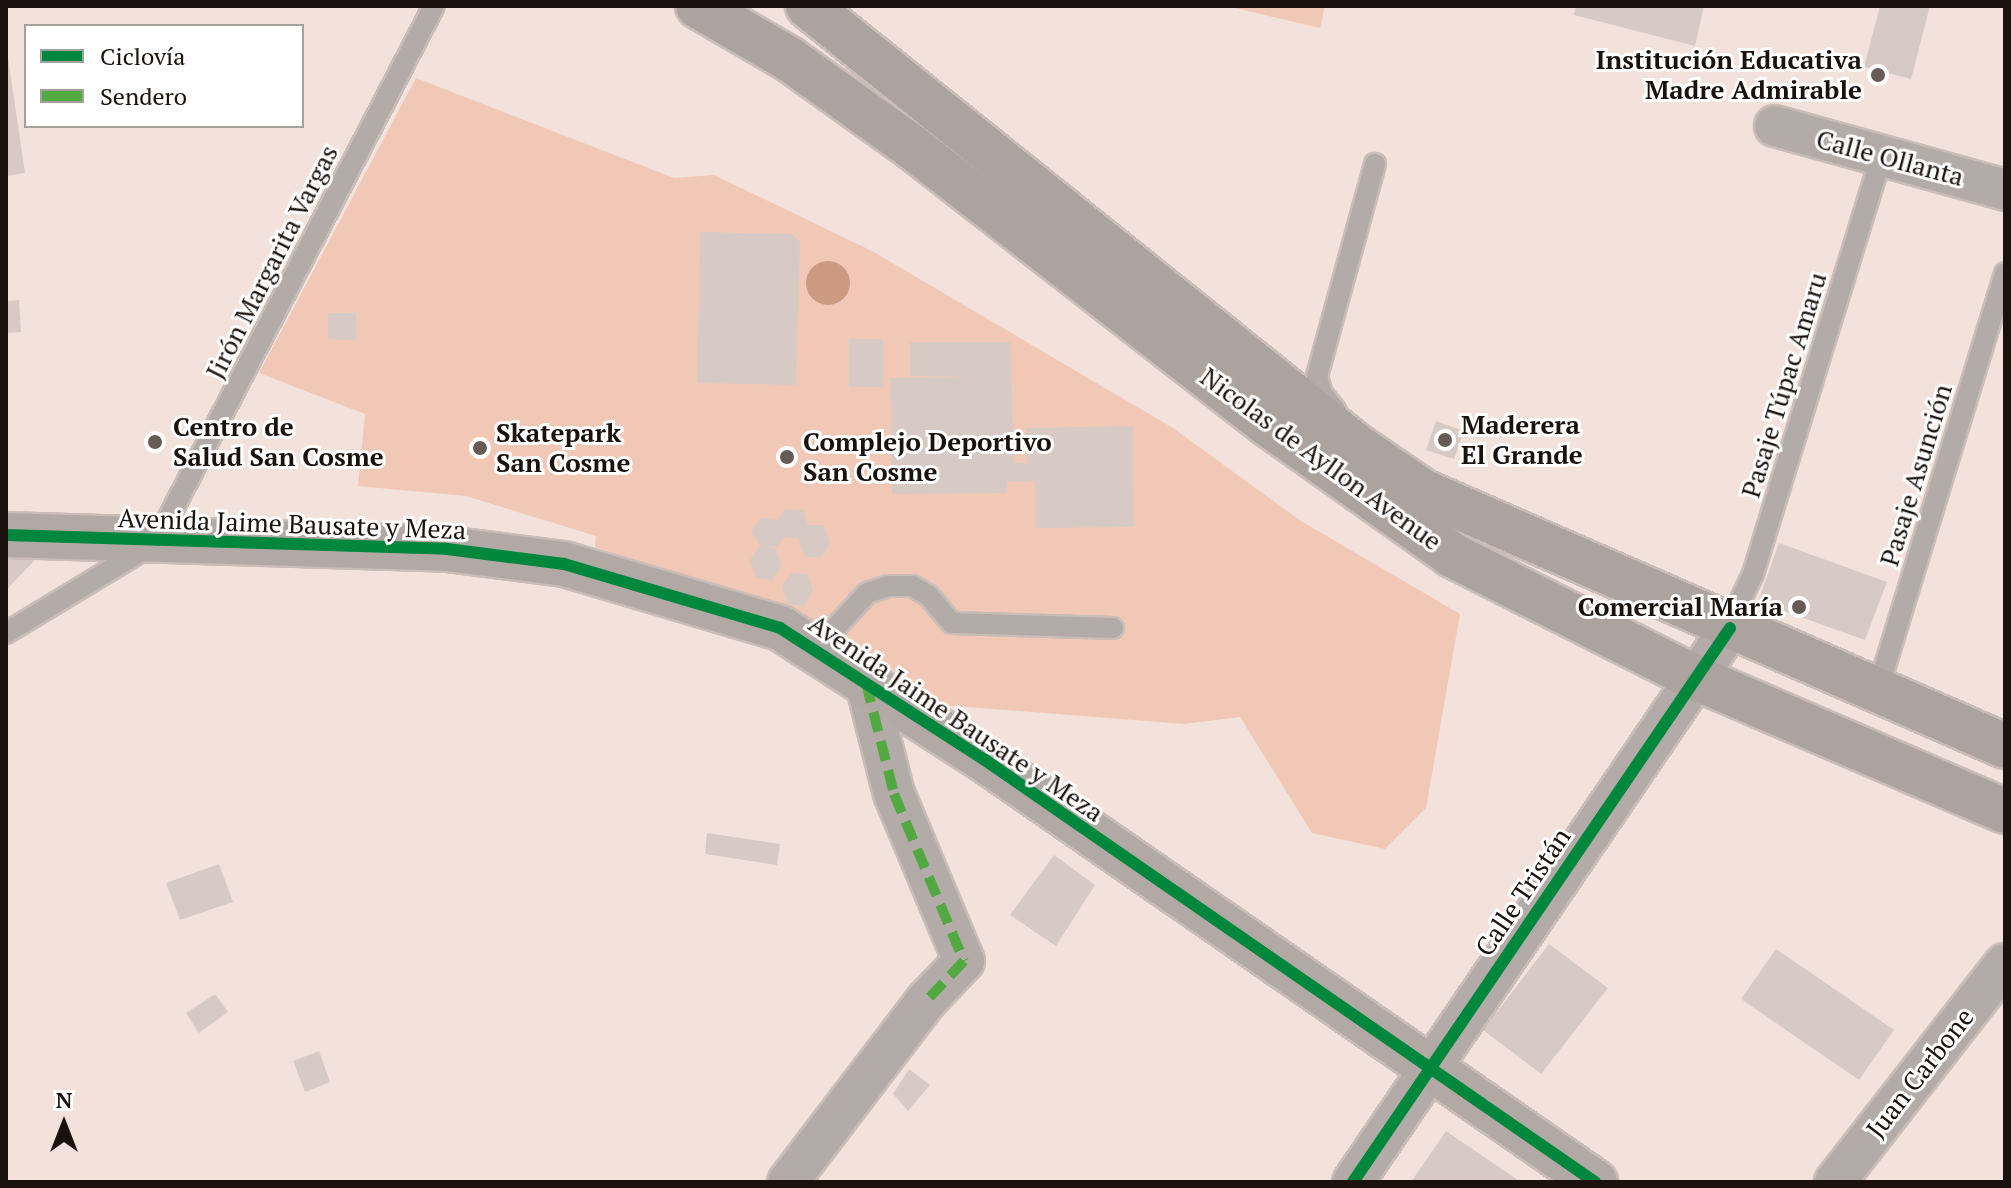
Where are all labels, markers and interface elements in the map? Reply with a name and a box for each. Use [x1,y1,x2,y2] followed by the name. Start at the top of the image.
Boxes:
[24,24,304,128] legend
[100,40,185,72] text: Ciclovía
[1596,44,1862,106] place label: Institución Educativa Madre Admirable
[1869,66,1887,84] marker: Institución Educativa Madre Admirable
[100,80,187,112] text: Sendero
[1813,123,1967,193] street label: Calle Ollanta
[199,140,345,384] street label: Jirón Margarita Vargas
[1735,268,1833,502] street label: Pasaje Túpac Amaru
[1194,361,1448,557] street label: Nicolas de Ayllon Avenue
[1873,380,1959,570] street label: Pasaje Asunción
[1461,409,1583,470] place label: Maderera El Grande
[173,411,384,472] place label: Centro de Salud San Cosme
[496,417,630,478] place label: Skatepark San Cosme
[803,426,1052,488] place label: Complejo Deportivo San Cosme
[144,431,166,453] marker: Centro de Salud San Cosme
[1436,431,1454,449] marker: Maderera El Grande
[471,439,489,457] marker: Skatepark San Cosme
[778,448,796,466] marker: Complejo Deportivo San Cosme
[117,502,467,546] street label: Avenida Jaime Bausate y Meza
[1578,591,1783,623] place label: Comercial María
[1790,598,1808,616] marker: Comercial María
[803,608,1109,828] street label: Avenida Jaime Bausate y Meza
[1469,822,1577,962] street label: Calle Tristán
[1860,1002,1980,1144] street label: Juan Carbone
[24,1084,104,1164] north arrow
[56,1085,72,1114] text: N

